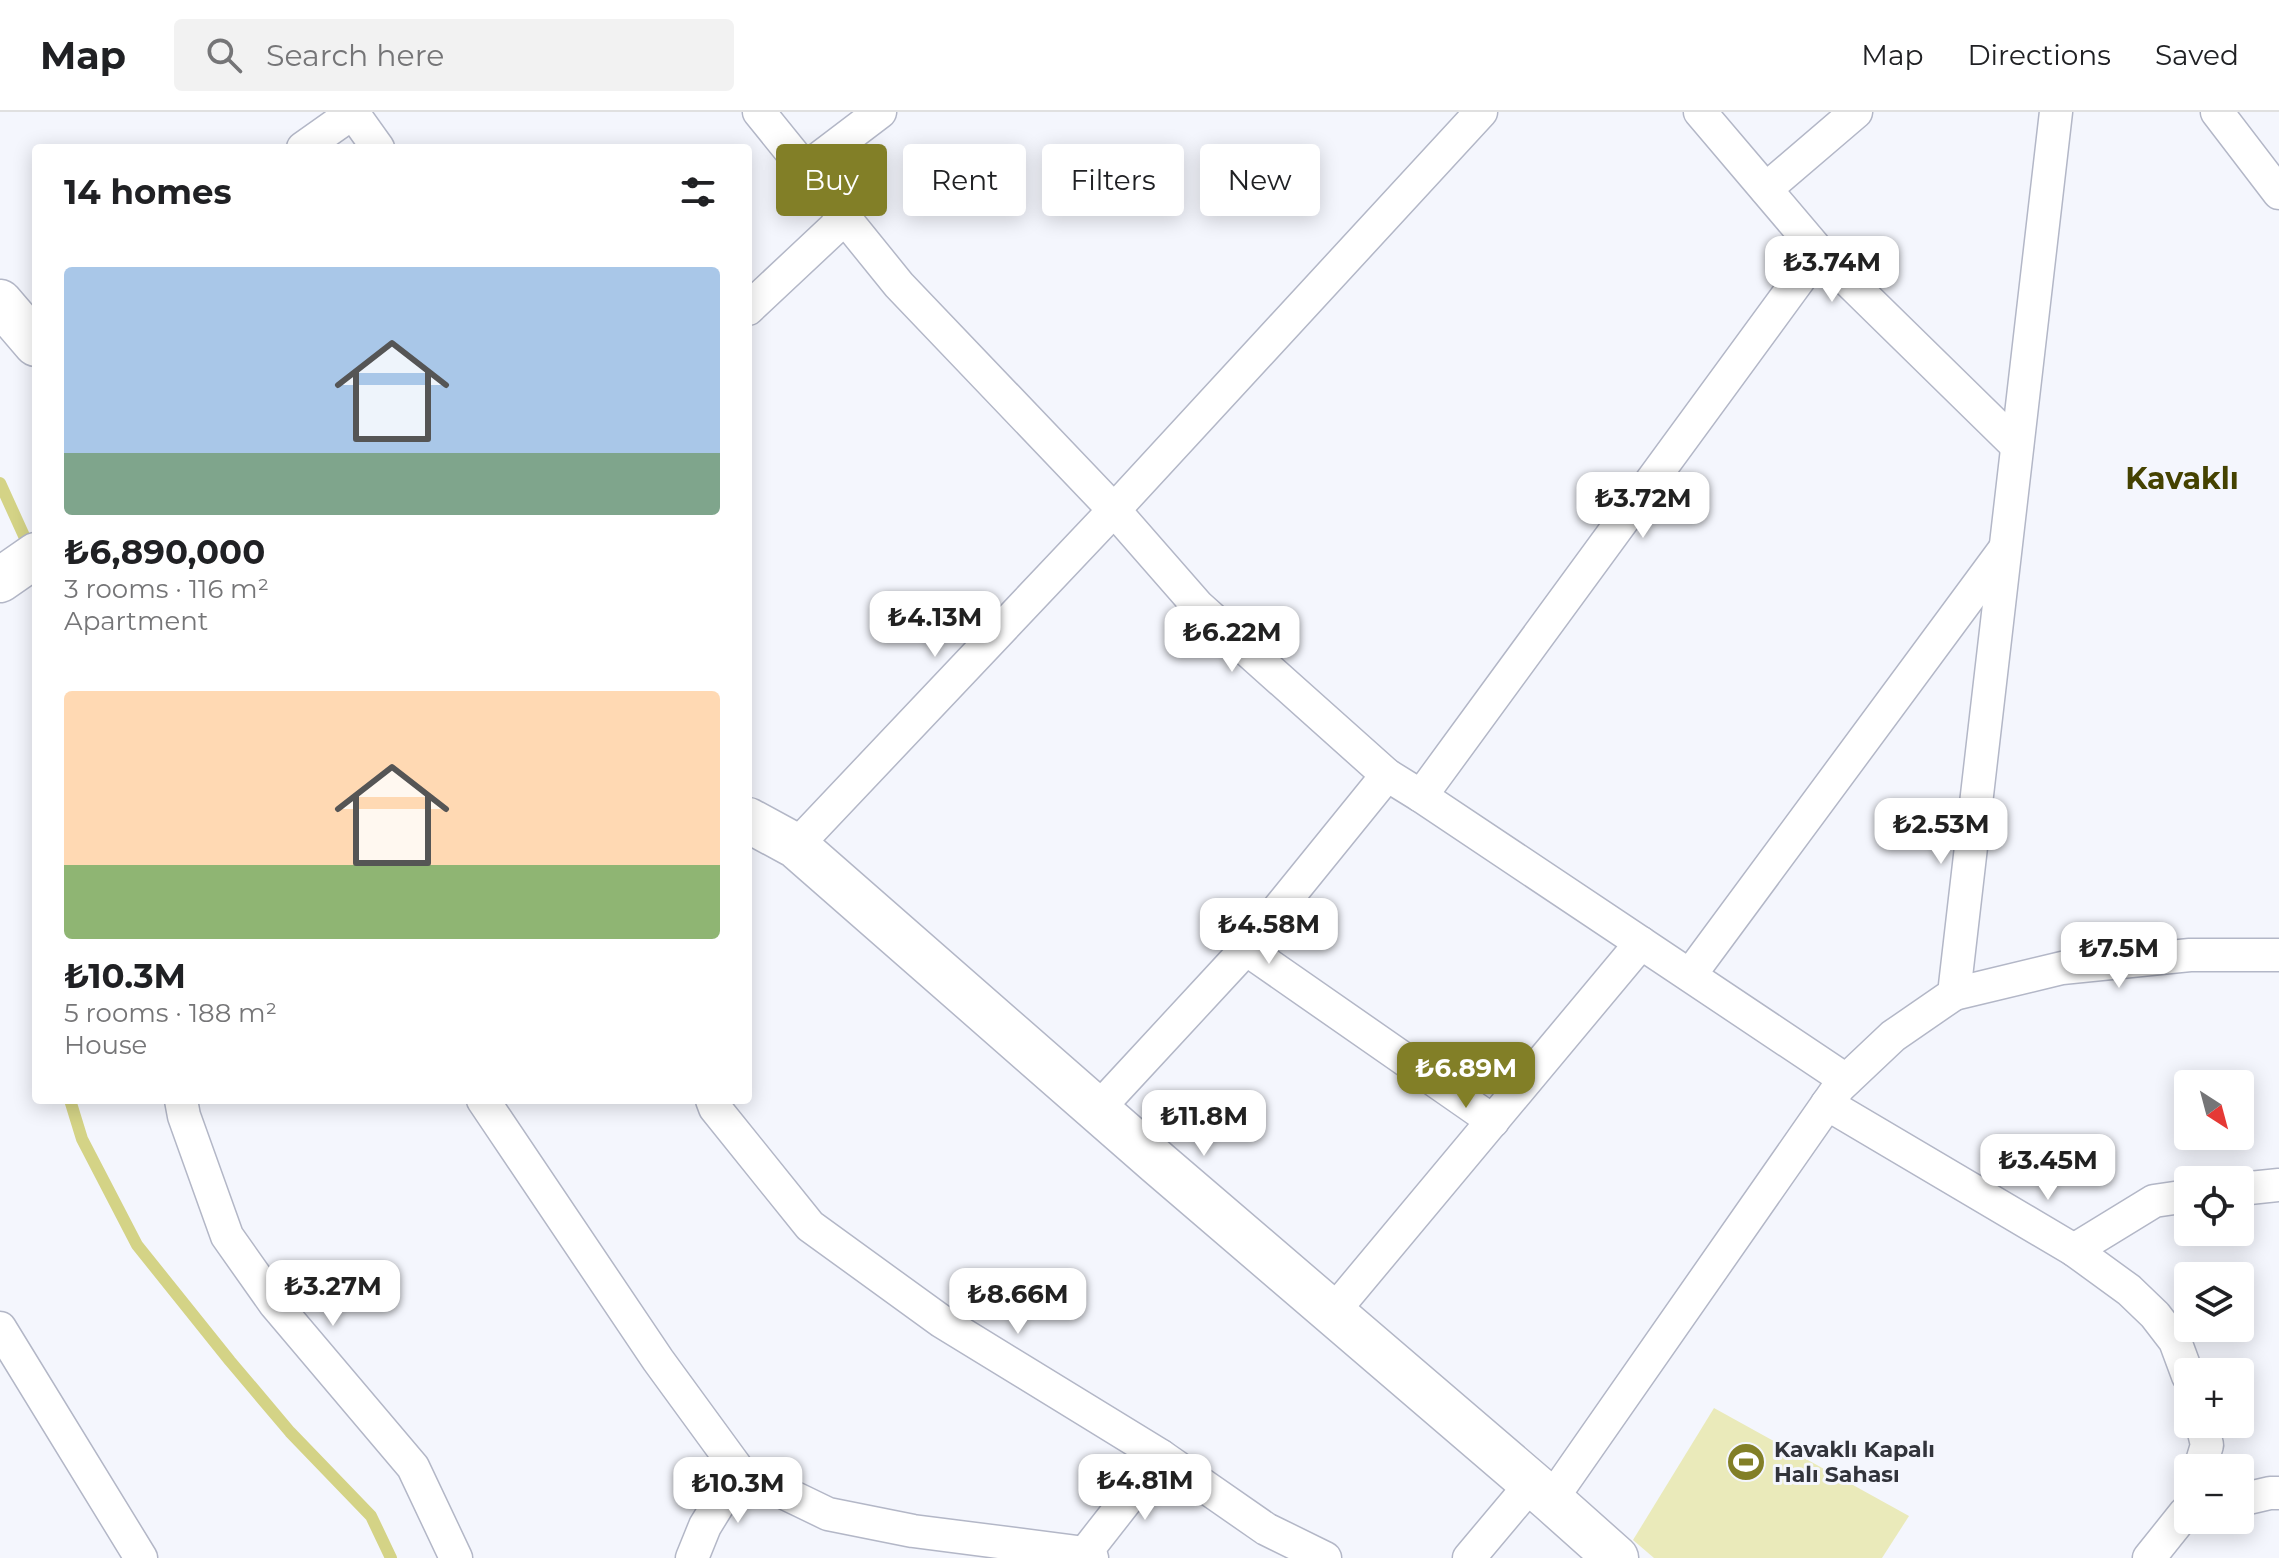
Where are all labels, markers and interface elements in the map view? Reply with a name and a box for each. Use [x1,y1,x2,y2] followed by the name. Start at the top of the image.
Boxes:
[174,19,734,91] search box
[40,32,126,79] text: Map
[202,33,246,77] icon: search
[266,37,444,74] text: Search here
[1861,38,1923,72] text: Map
[1967,38,2111,72] text: Directions
[2155,38,2239,72] text: Saved
[776,144,887,216] chip: Buy
[903,144,1026,216] chip: Rent
[1042,144,1184,216] chip: Filters
[1200,144,1320,216] chip: New
[676,170,720,214] icon: filters
[64,171,232,213] text: 14 homes
[1767,236,1897,304] pin: ₺3.74M
[1783,246,1881,278] text: ₺3.74M
[320,319,464,463] icon: home
[2125,460,2239,497] district label: Kavaklı
[1578,472,1708,540] pin: ₺3.72M
[1594,482,1692,514] text: ₺3.72M
[64,531,265,573] text: ₺6,890,000
[64,573,269,605] text: 3 rooms · 116 m²
[870,591,1000,659] pin: ₺4.13M
[888,601,982,633] text: ₺4.13M
[64,605,208,637] text: Apartment
[1167,606,1297,674] pin: ₺6.22M
[1183,616,1281,648] text: ₺6.22M
[320,743,464,887] icon: home
[1876,798,2006,866] pin: ₺2.53M
[1892,808,1990,840] text: ₺2.53M
[1204,898,1334,966] pin: ₺4.58M
[1218,908,1320,940] text: ₺4.58M
[2063,922,2175,990] pin: ₺7.5M
[2079,932,2159,964] text: ₺7.5M
[64,955,186,997] text: ₺10.3M
[64,997,277,1029] text: 5 rooms · 188 m²
[64,1029,147,1061] text: House
[1401,1042,1531,1110] pin: ₺6.89M
[1415,1052,1517,1084] text: ₺6.89M
[2174,1070,2254,1150] north arrow
[2174,1070,2254,1534] map controls
[1139,1090,1269,1158] pin: ₺11.8M
[1160,1100,1248,1132] text: ₺11.8M
[1983,1134,2113,1202] pin: ₺3.45M
[1998,1144,2098,1176] text: ₺3.45M
[2174,1166,2254,1246] button: locate
[268,1260,398,1328] pin: ₺3.27M
[2174,1262,2254,1342] button: layers
[953,1268,1083,1336] pin: ₺8.66M
[284,1270,382,1302] text: ₺3.27M
[967,1278,1069,1310] text: ₺8.66M
[2174,1358,2254,1438] button: +
[1774,1436,1935,1488] place label: Kavaklı Kapalı Halı Sahası
[1725,1441,1767,1483] sports icon: Kavaklı Kapalı Halı Sahası
[1080,1454,1210,1522] pin: ₺4.81M
[2174,1454,2254,1534] button: −
[673,1457,803,1525] pin: ₺10.3M
[1096,1464,1194,1496] text: ₺4.81M
[691,1467,785,1499] text: ₺10.3M

